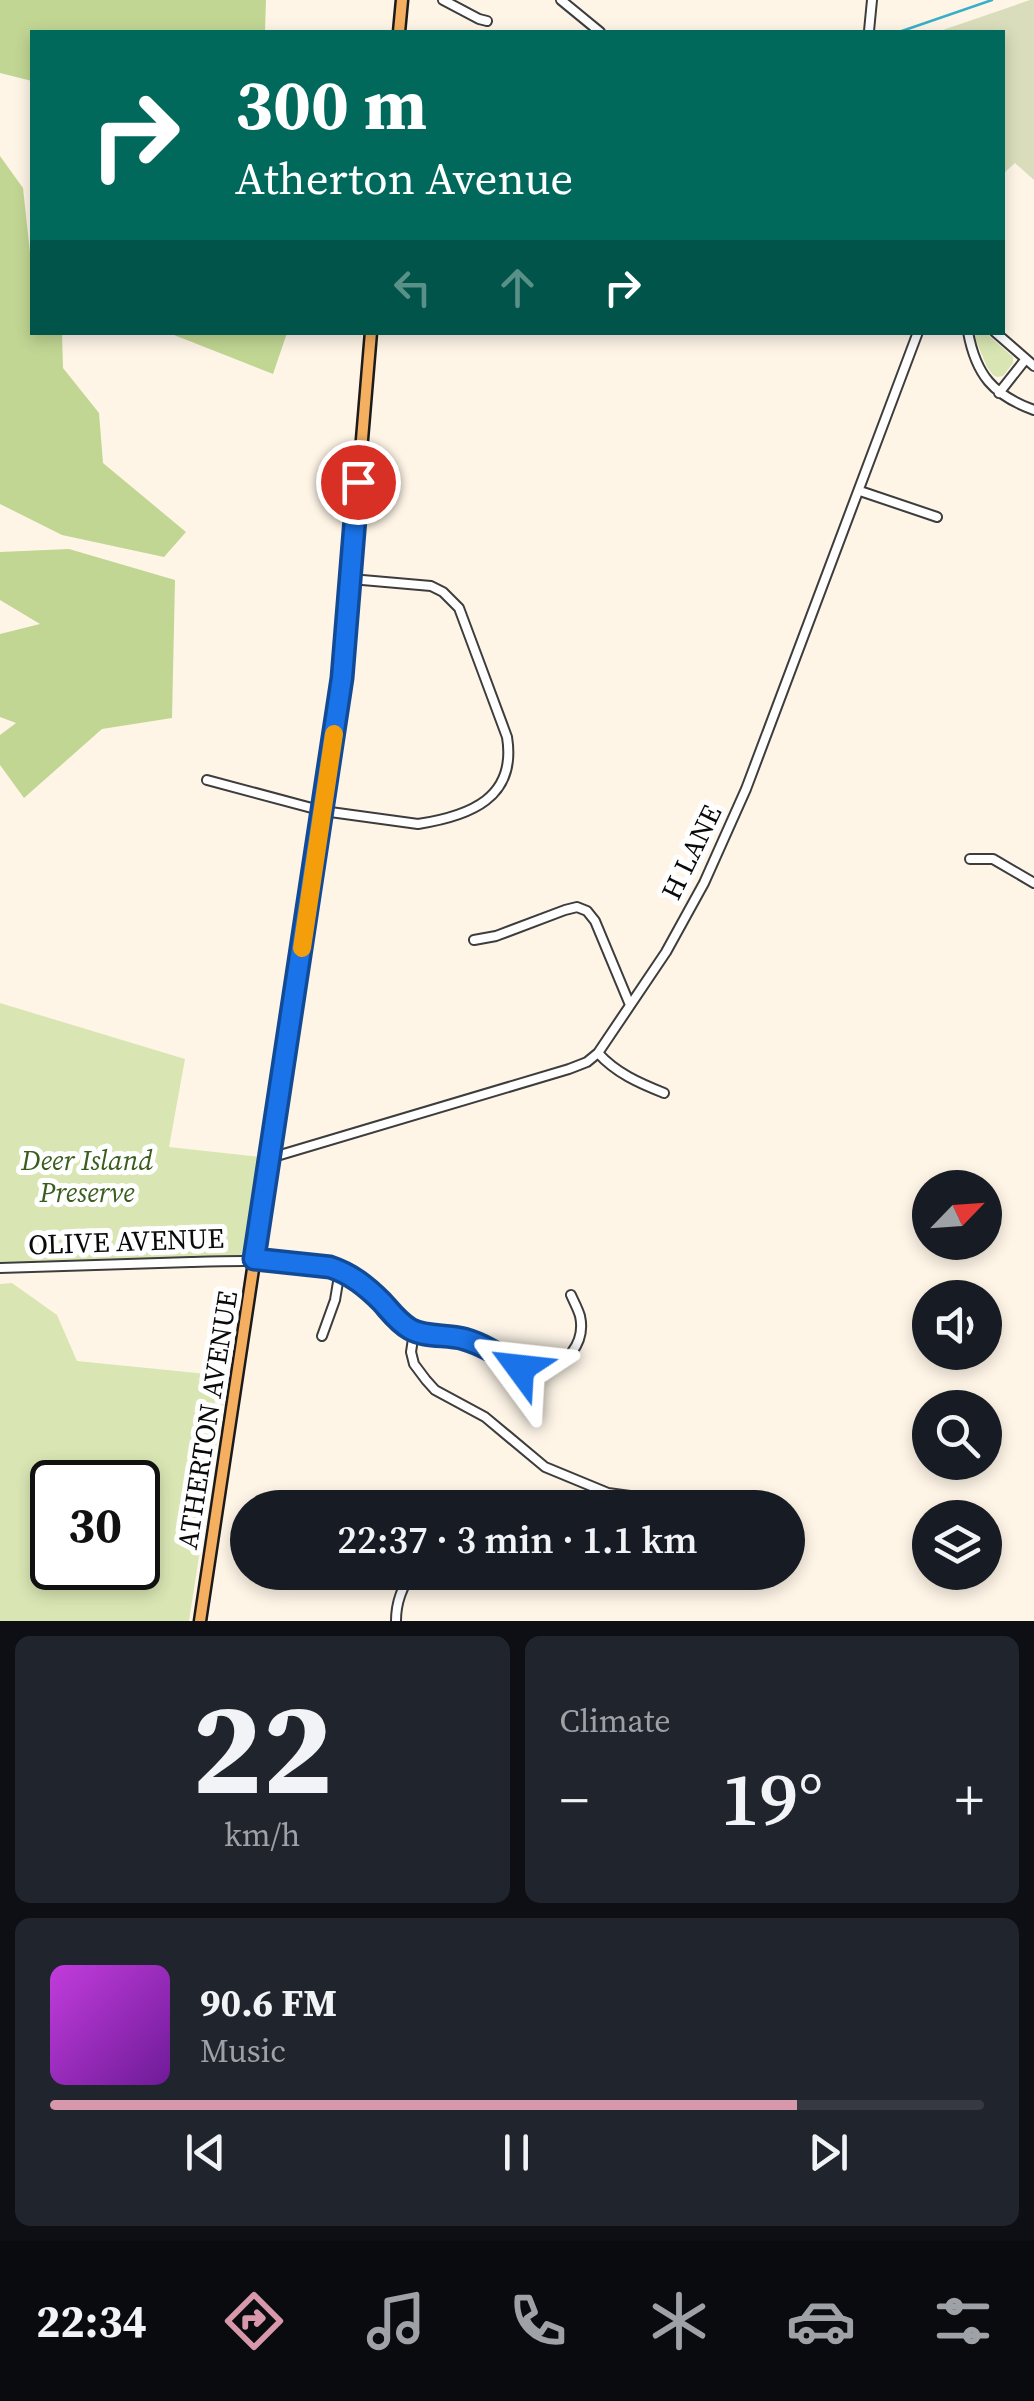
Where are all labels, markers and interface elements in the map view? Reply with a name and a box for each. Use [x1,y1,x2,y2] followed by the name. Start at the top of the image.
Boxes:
[235,56,427,152] text: 300 m
[70,70,200,200] icon: right
[235,147,573,209] text: Atherton Avenue
[385,260,440,315] icon: left
[490,260,545,315] icon: ahead
[595,260,650,315] icon: right
[316,440,401,525] pin
[331,455,386,510] icon: arrive
[652,798,730,906] street label: H LANE
[20,1141,153,1211] park label: Deer Island Preserve
[912,1170,1002,1260] north arrow
[912,1170,1002,1590] map controls
[27,1219,225,1263] street label: OLIVE AVENUE
[912,1280,1002,1370] button: sound
[168,1288,246,1552] street label: ATHERTON AVENUE
[468,1316,572,1420] position arrow
[912,1390,1002,1480] button: search
[30,1460,160,1590] speed limit sign: 30
[912,1500,1002,1590] button: layers
[337,1514,698,1566] text: 22:37 · 3 min · 1.1 km
[192,1658,333,1837] text: 22
[560,1699,671,1743] text: Climate
[720,1747,823,1850] text: 19°
[560,1762,589,1837] text: −
[955,1762,984,1837] text: +
[224,1813,300,1857] text: km/h
[200,1977,337,2029] text: 90.6 FM
[200,2029,286,2073] text: Music
[178,2125,233,2180] icon: previous
[489,2125,544,2180] icon: pause
[801,2125,856,2180] icon: next
[219,2286,289,2356] icon: directions
[361,2286,431,2356] icon: music
[503,2286,573,2356] icon: phone
[644,2286,714,2356] icon: climate
[786,2286,856,2356] icon: car
[928,2286,998,2356] icon: filters
[36,2290,147,2352] text: 22:34

